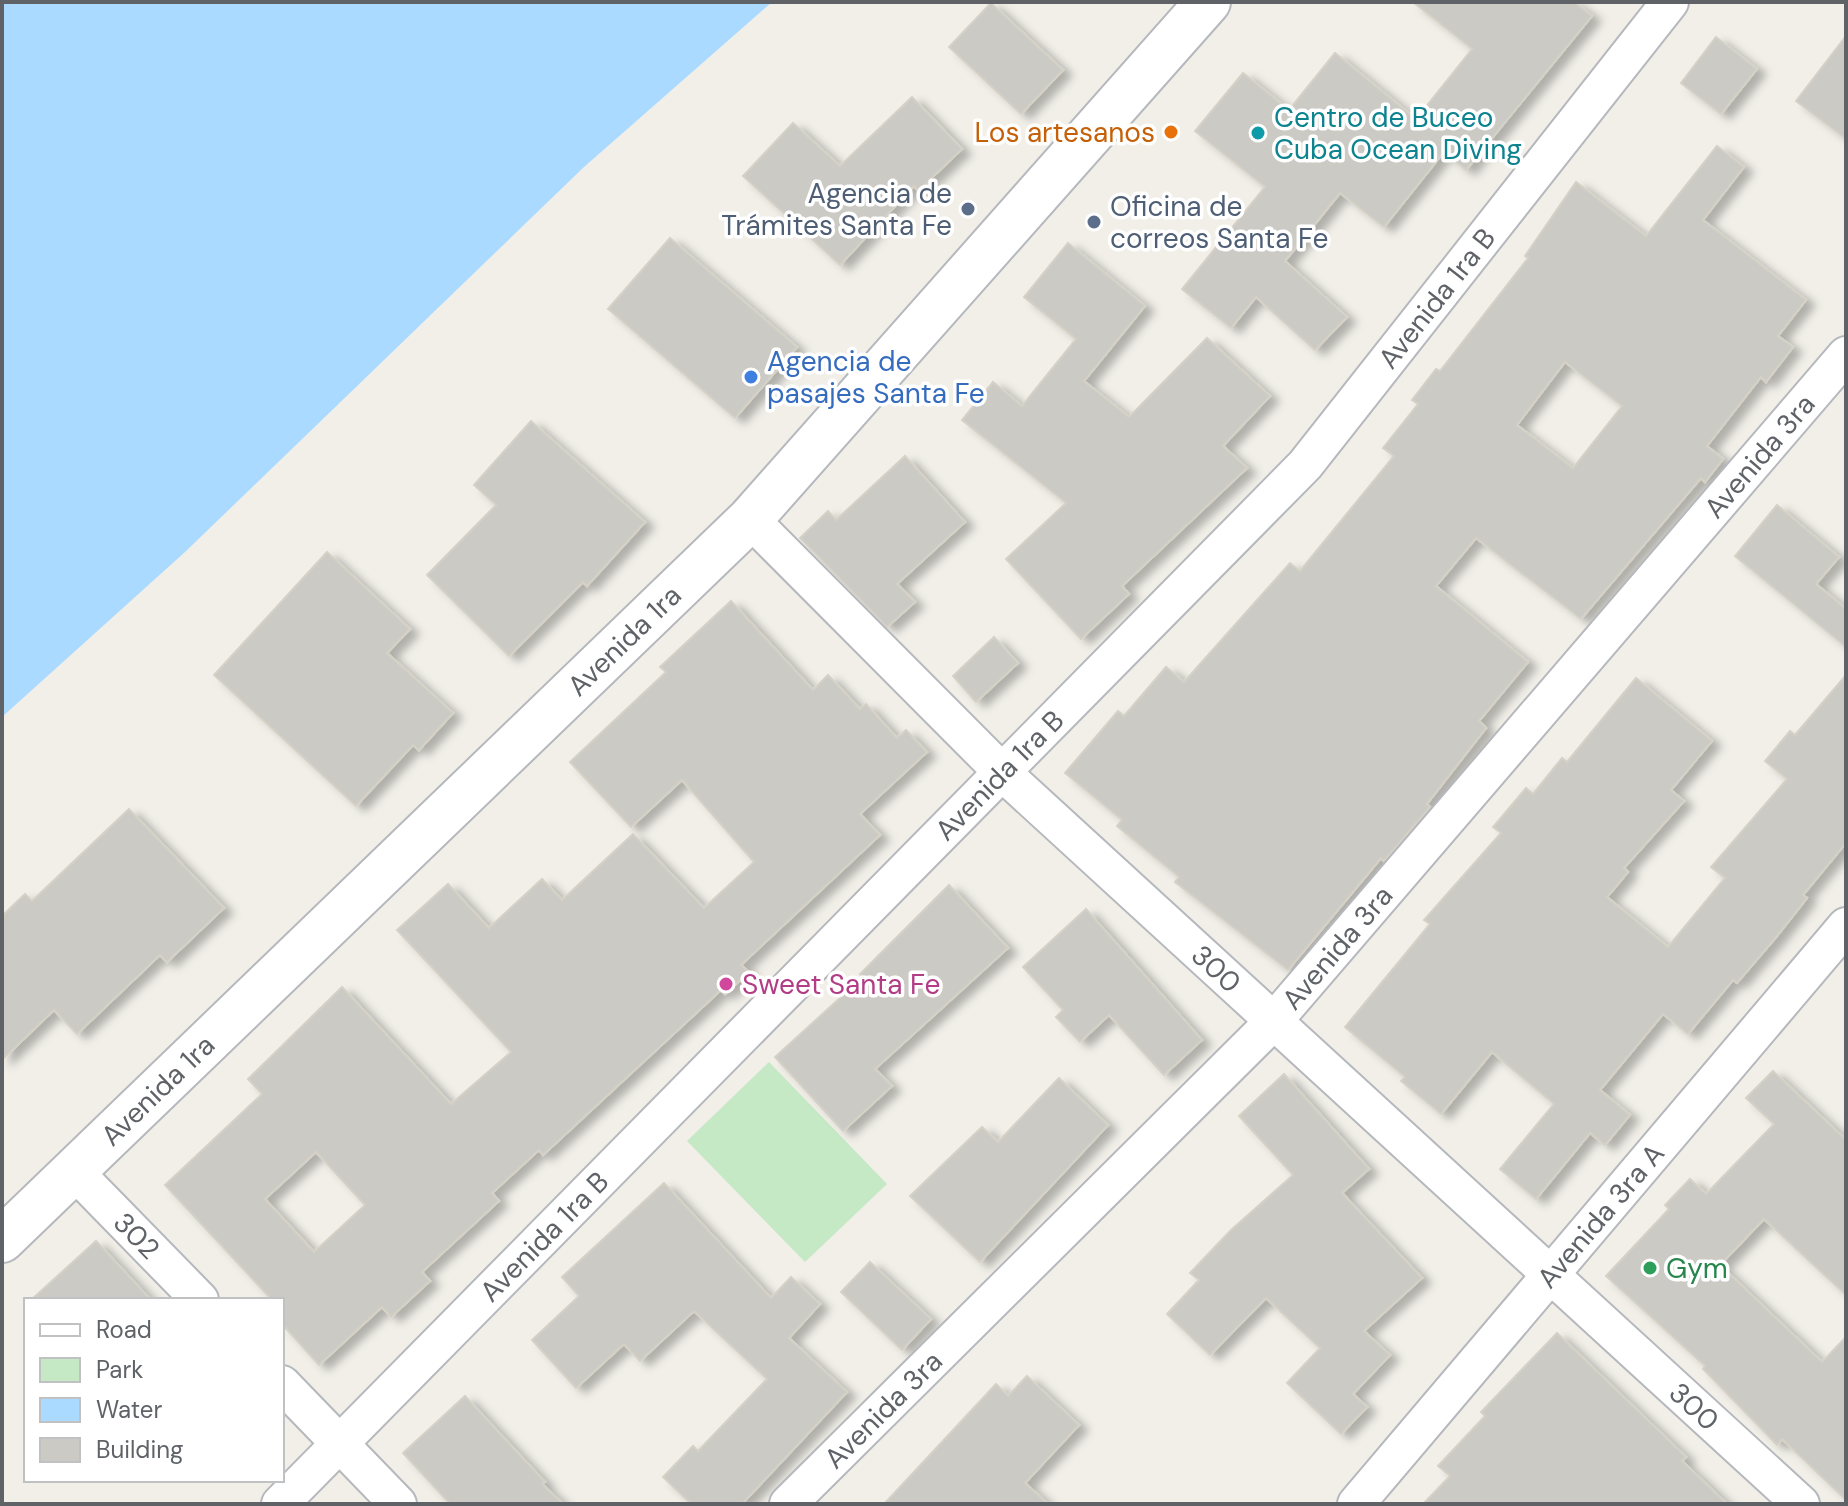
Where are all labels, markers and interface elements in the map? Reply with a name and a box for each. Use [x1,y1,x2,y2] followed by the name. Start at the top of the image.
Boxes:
[1274,99,1522,168] place label: Centro de Buceo Cuba Ocean Diving
[975,114,1155,151] place label: Los artesanos
[1162,123,1180,141] marker: Los artesanos
[1249,124,1267,142] marker: Centro de Buceo Cuba Ocean Diving
[721,175,952,244] place label: Agencia de Trámites Santa Fe
[1110,188,1328,257] place label: Oficina de correos Santa Fe
[959,200,977,218] marker: Agencia de Trámites Santa Fe
[1085,213,1103,231] marker: Oficina de correos Santa Fe
[1370,221,1504,376] street label: Avenida 1ra B
[767,343,985,412] place label: Agencia de pasajes Santa Fe
[742,368,760,386] marker: Agencia de pasajes Santa Fe
[1696,386,1823,526] street label: Avenida 3ra
[560,577,689,704] street label: Avenida 1ra
[927,702,1072,848] street label: Avenida 1ra B
[1274,878,1401,1018] street label: Avenida 3ra
[1183,937,1249,1001] street label: 300
[742,966,940,1003] place label: Sweet Santa Fe
[717,975,735,993] marker: Sweet Santa Fe
[93,1027,223,1154] street label: Avenida 1ra
[1529,1136,1673,1296] street label: Avenida 3ra A
[472,1164,617,1310] street label: Avenida 1ra B
[105,1204,168,1267] street label: 302
[1666,1250,1728,1287] place label: Gym
[1641,1259,1659,1277] marker: Gym
[24,1298,284,1482] legend
[96,1314,152,1345] text: Road
[816,1343,950,1477] street label: Avenida 3ra
[96,1354,143,1385] text: Park
[1661,1374,1727,1439] street label: 300
[96,1394,162,1425] text: Water
[96,1434,183,1465] text: Building

